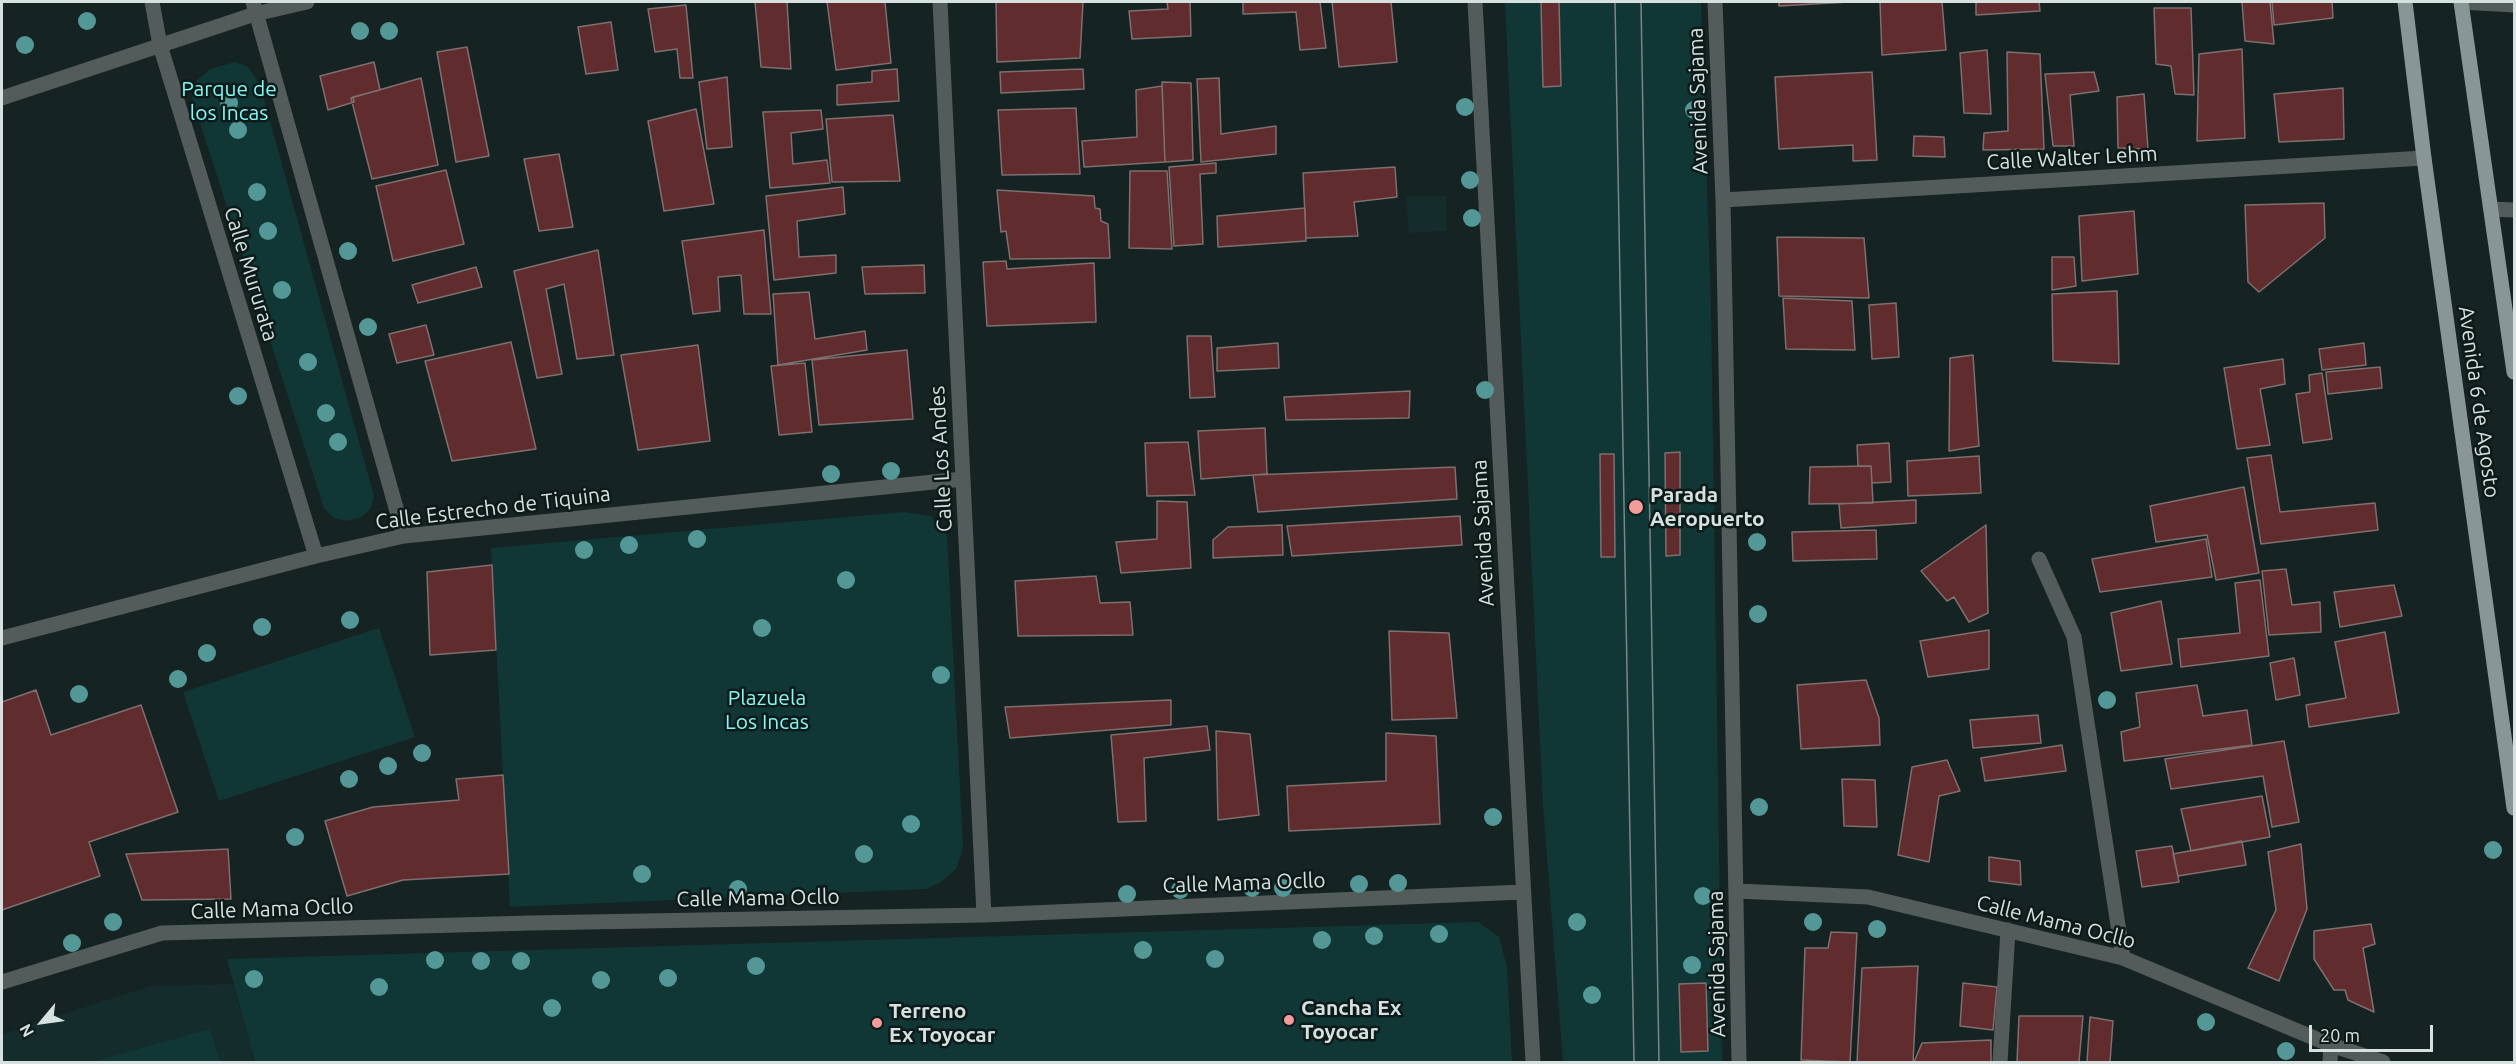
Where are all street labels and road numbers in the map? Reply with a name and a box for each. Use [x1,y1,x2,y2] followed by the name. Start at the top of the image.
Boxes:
[1683,27,1713,175] street label: Avenida Sajama
[1986,141,2158,175] street label: Calle Walter Lehm
[219,204,283,344] street label: Calle Mururata
[2453,305,2505,499] street label: Avenida 6 de Agosto
[925,385,957,533] street label: Calle Los Andes
[1467,459,1499,607] street label: Avenida Sajama
[374,481,612,535] street label: Calle Estrecho de Tiquina
[1162,868,1326,898] street label: Calle Mama Ocllo
[676,884,840,912] street label: Calle Mama Ocllo
[1703,890,1731,1038] street label: Avenida Sajama
[1974,890,2138,954] street label: Calle Mama Ocllo
[190,894,354,924] street label: Calle Mama Ocllo

